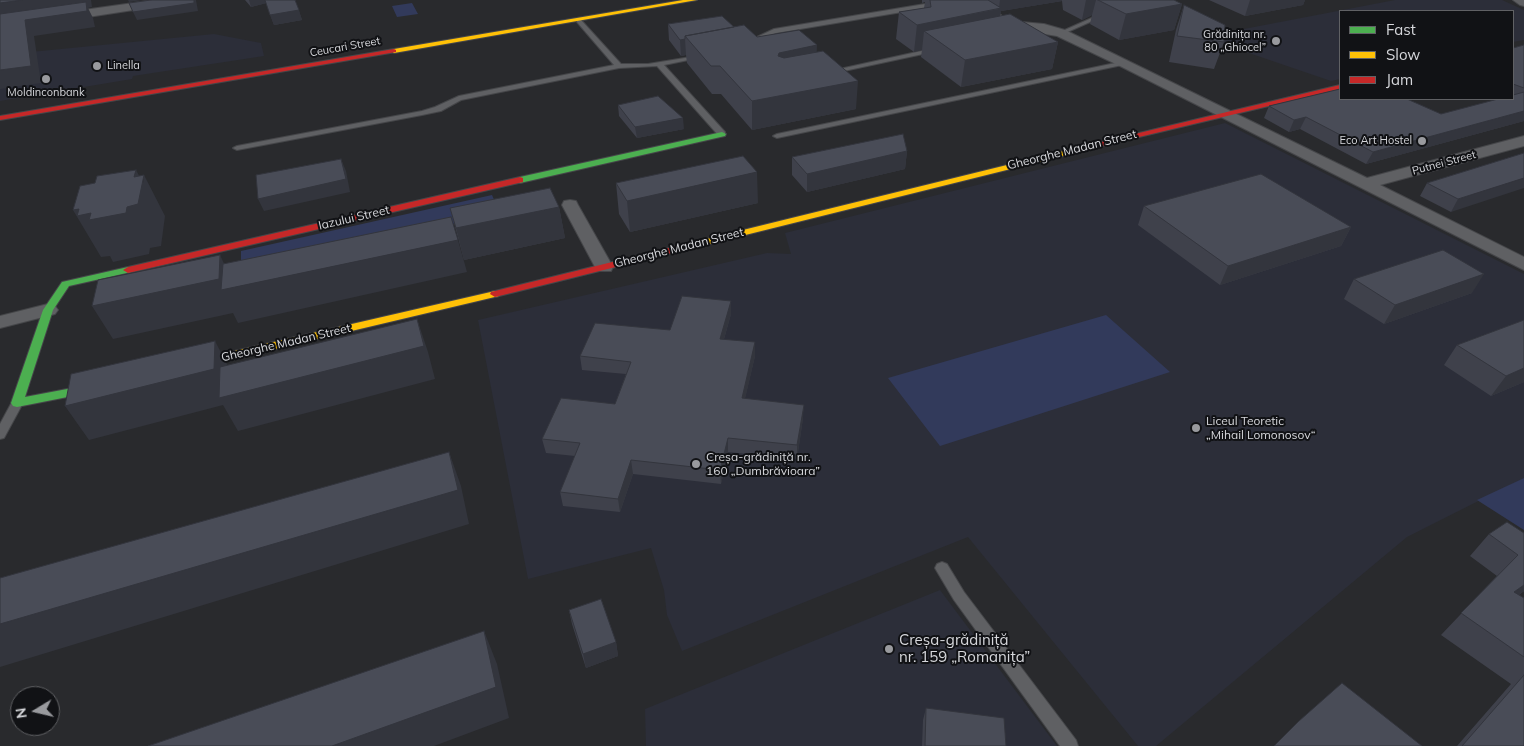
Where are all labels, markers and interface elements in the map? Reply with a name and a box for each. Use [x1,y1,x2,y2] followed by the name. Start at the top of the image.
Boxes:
[1339,10,1514,100] legend
[1386,20,1416,39] text: Fast
[1203,28,1266,54] place label: Grădinița nr. 80 „Ghiocel”
[309,34,381,60] street label: Ceucari Street
[1270,35,1282,47] marker: Grădinița nr. 80 „Ghiocel”
[1386,45,1420,64] text: Slow
[107,59,140,73] place label: Linella
[91,60,103,72] marker: Linella
[1386,70,1413,89] text: Jam
[40,73,52,85] marker: Moldinconbank
[7,86,85,100] place label: Moldinconbank
[1006,127,1138,173] street label: Gheorghe Madan Street
[1339,134,1412,148] place label: Eco Art Hostel
[1416,135,1428,147] marker: Eco Art Hostel
[1411,148,1477,178] street label: Putnei Street
[317,203,391,233] street label: Iazului Street
[613,225,745,271] street label: Gheorghe Madan Street
[220,321,352,365] street label: Gheorghe Madan Street
[1206,414,1315,442] place label: Liceul Teoretic „Mihail Lomonosov“
[1190,422,1202,434] marker: Liceul Teoretic „Mihail Lomonosov“
[706,450,820,478] place label: Creșa-grădiniță nr. 160 „Dumbrăvioara”
[690,458,702,470] marker: Creșa-grădiniță nr. 160 „Dumbrăvioara”
[899,631,1030,666] place label: Creșa-grădiniță nr. 159 „Romanița”
[883,643,895,655] marker: Creșa-grădiniță nr. 159 „Romanița”
[10,686,60,736] north arrow
[11,707,31,720] text: N

